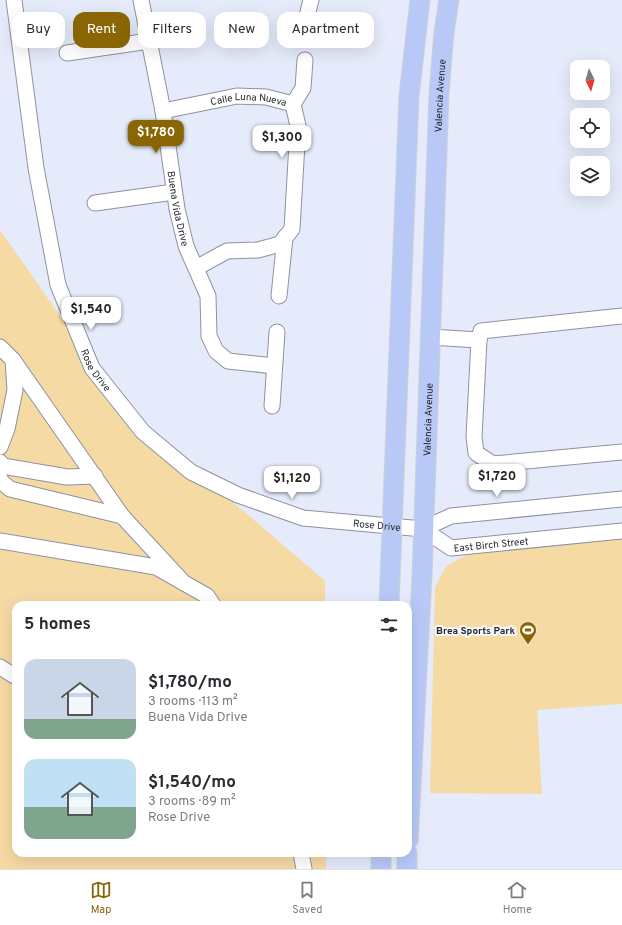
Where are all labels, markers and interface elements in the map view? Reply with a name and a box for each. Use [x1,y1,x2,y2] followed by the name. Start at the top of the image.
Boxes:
[12,12,65,48] chip: Buy
[73,12,130,48] chip: Rent
[138,12,206,48] chip: Filters
[214,12,269,48] chip: New
[277,12,374,48] chip: Apartment
[433,59,450,133] street label: Valencia Avenue
[570,60,610,100] north arrow
[570,60,610,196] map controls
[209,91,288,110] street label: Calle Luna Nueva
[570,108,610,148] button: locate
[123,120,189,154] pin: $1,780
[137,125,175,141] text: $1,780
[249,125,315,159] pin: $1,300
[261,130,303,146] text: $1,300
[570,156,610,196] button: layers
[164,170,191,248] street label: Buena Vida Drive
[58,297,124,331] pin: $1,540
[70,302,112,318] text: $1,540
[77,347,113,395] street label: Rose Drive
[421,383,437,456] street label: Valencia Avenue
[464,464,530,498] pin: $1,720
[259,466,325,500] pin: $1,120
[478,469,516,485] text: $1,720
[273,471,311,487] text: $1,120
[352,518,401,535] street label: Rose Drive
[453,535,529,556] street label: East Birch Street
[24,614,91,636] text: 5 homes
[378,614,400,636] icon: filters
[518,620,538,645] sports icon: Brea Sports Park
[436,625,515,638] place label: Brea Sports Park
[148,672,232,694] text: $1,780/mo
[56,675,104,723] icon: home
[148,694,238,710] text: 3 rooms · 113 m²
[148,710,247,726] text: Buena Vida Drive
[148,772,236,794] text: $1,540/mo
[56,775,104,823] icon: home
[148,794,236,810] text: 3 rooms · 89 m²
[148,810,210,826] text: Rose Drive
[90,879,112,917] tab: Map
[292,879,322,917] tab: Saved
[503,879,532,917] tab: Home

